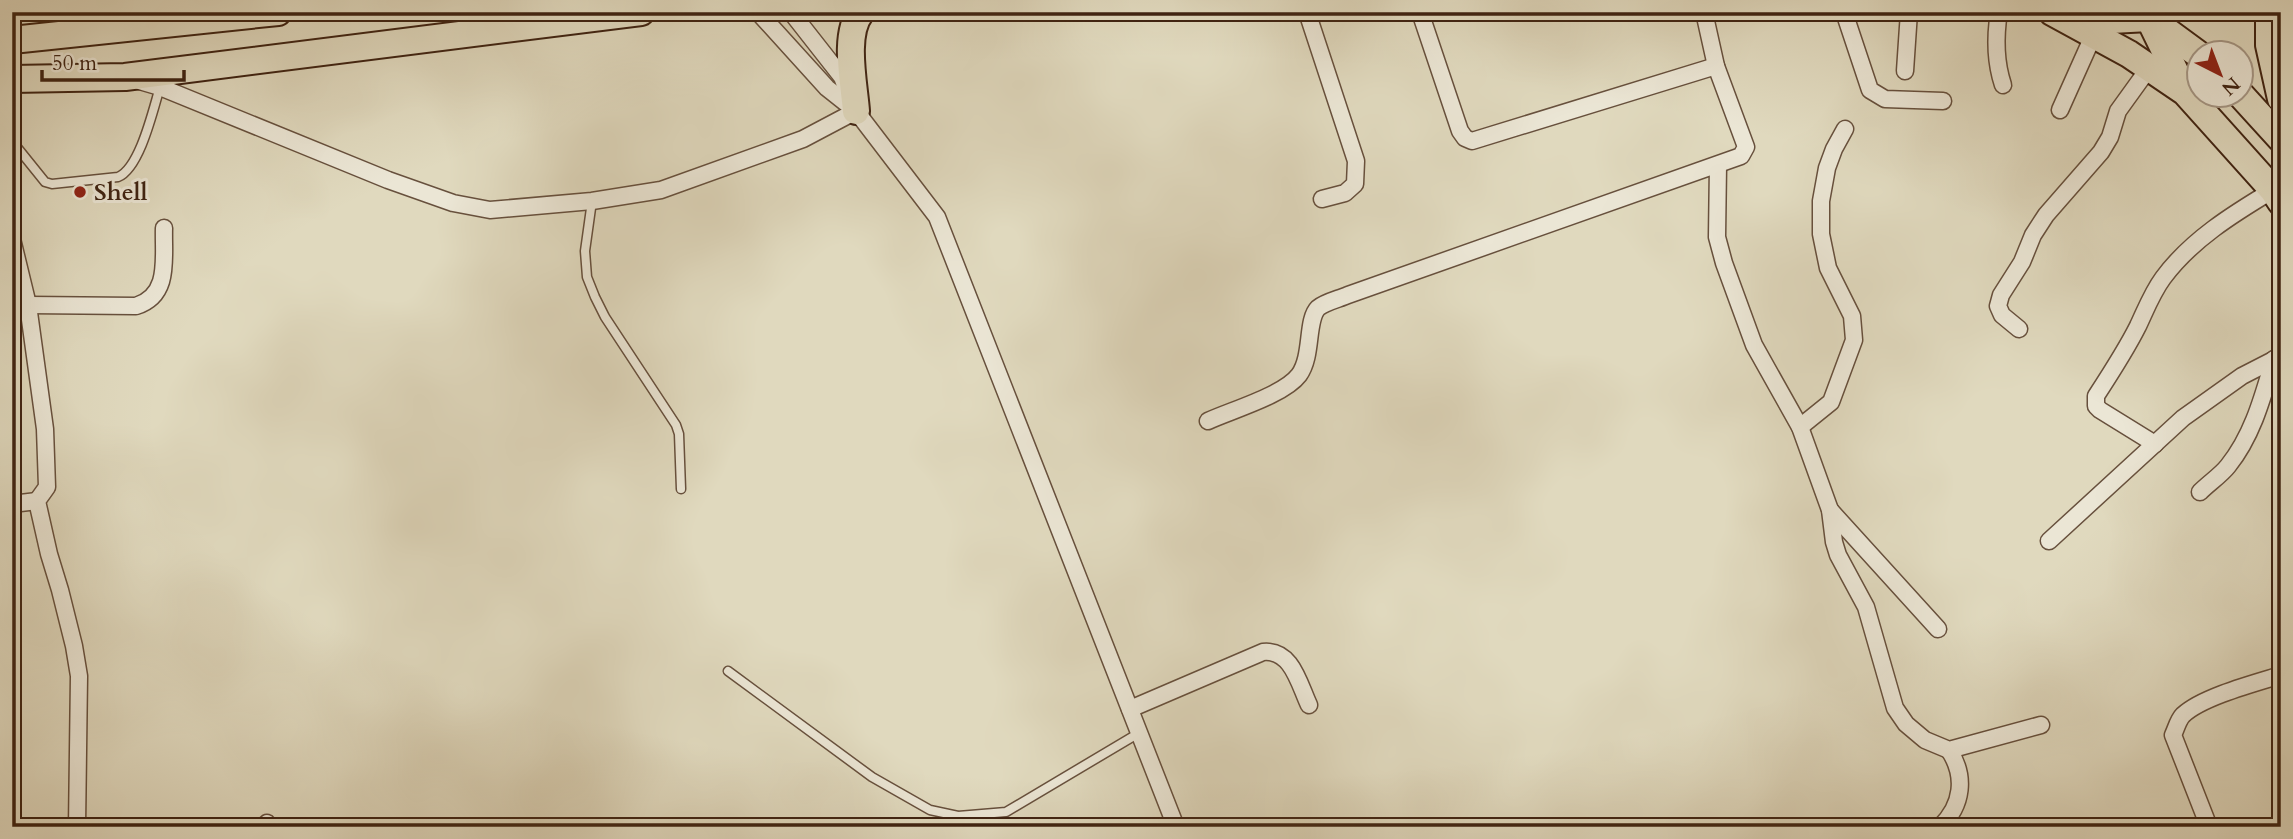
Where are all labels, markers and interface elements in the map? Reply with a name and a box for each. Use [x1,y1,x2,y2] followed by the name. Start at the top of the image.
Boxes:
[42,38,184,82] scale bar
[2184,38,2254,108] north arrow
[52,49,97,78] text: 50 m
[2216,71,2246,101] text: N
[94,176,148,209] place label: Shell
[72,184,88,200] marker: Shell

